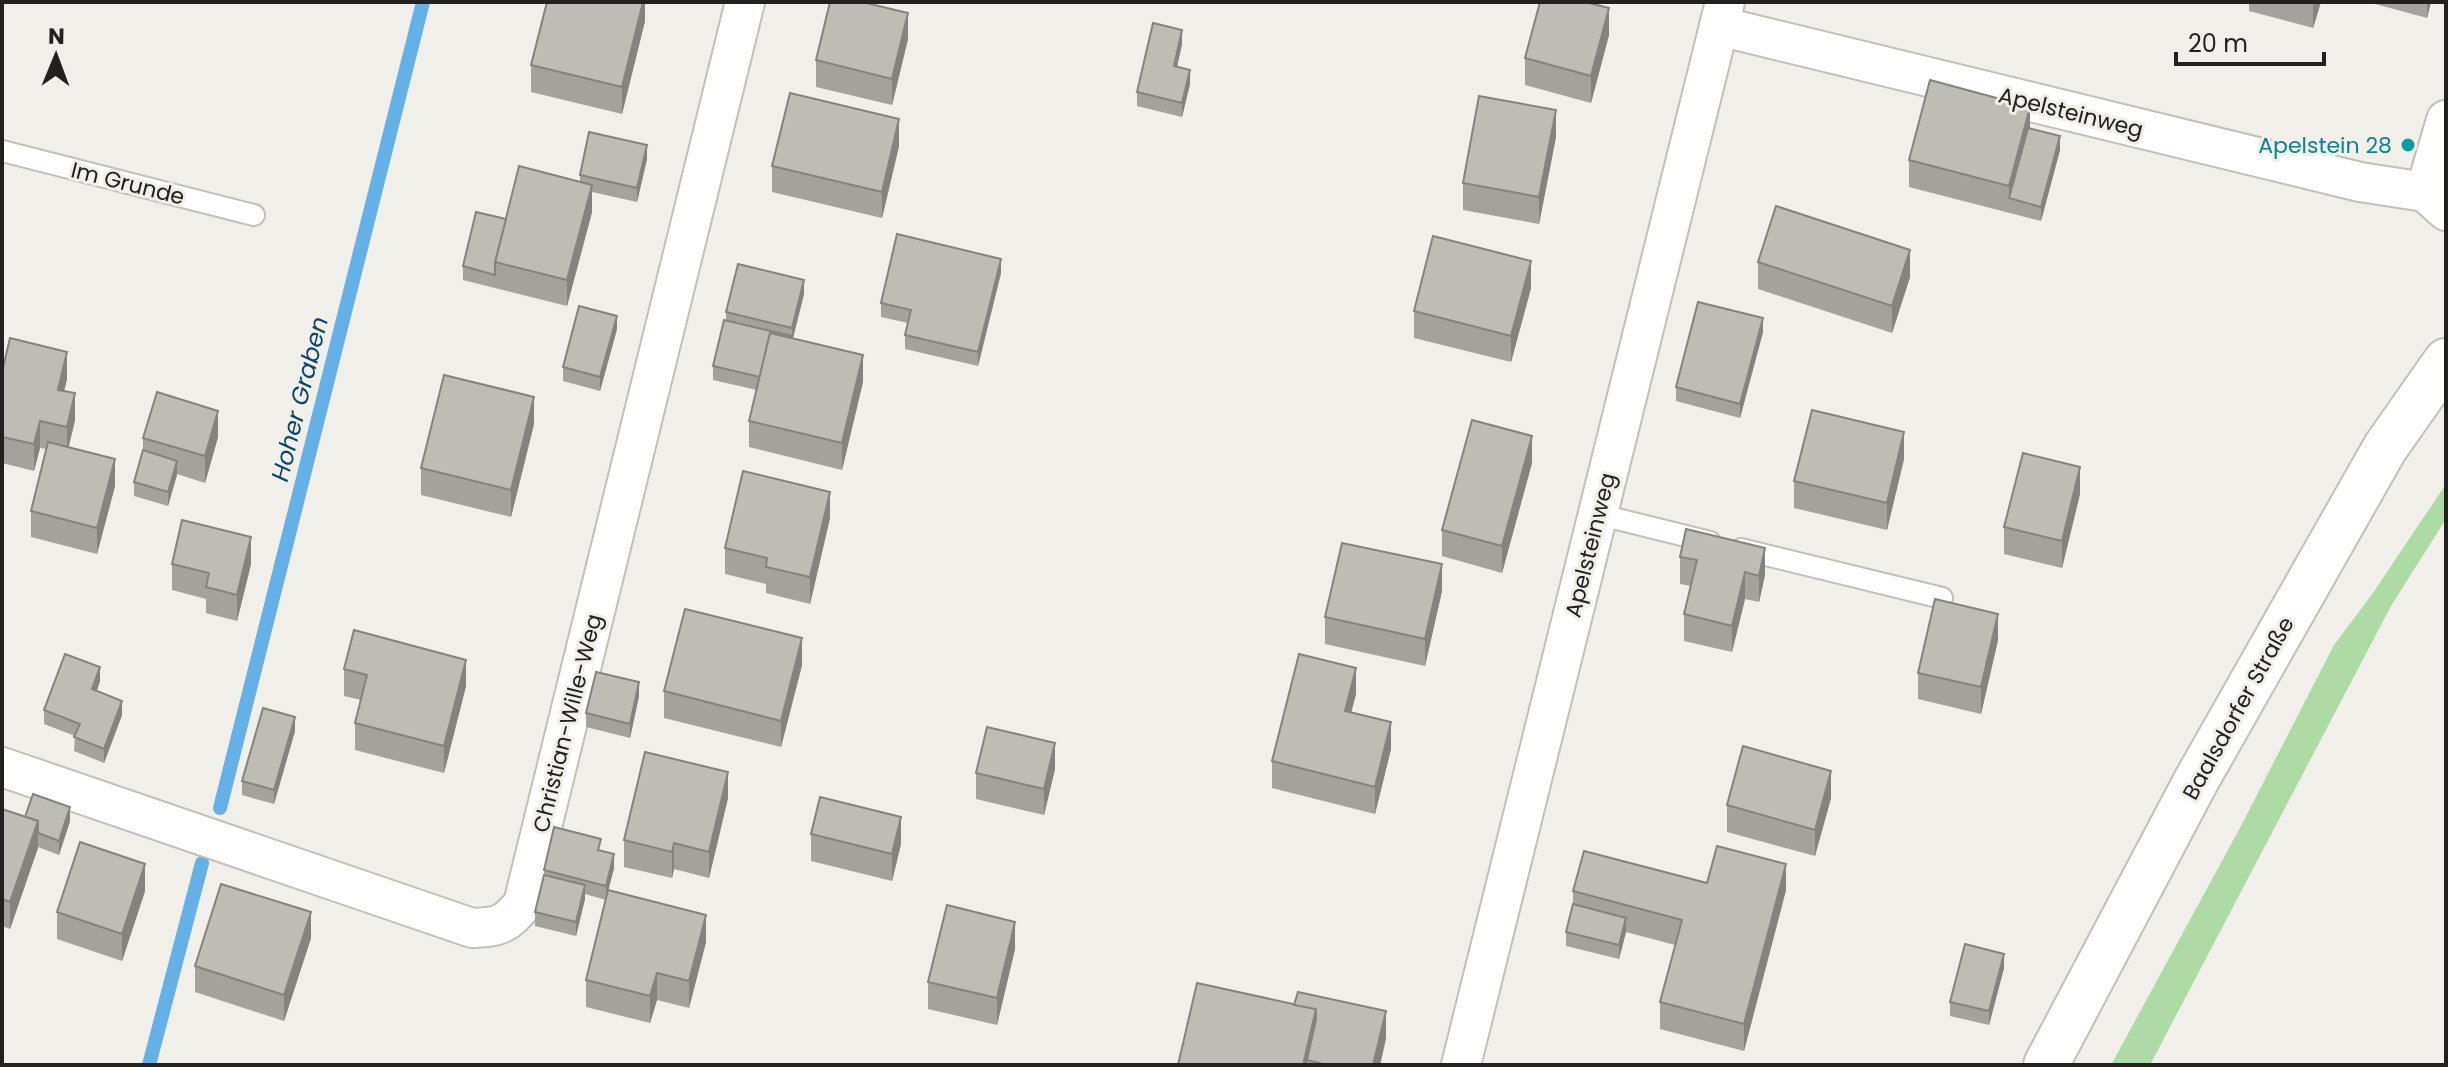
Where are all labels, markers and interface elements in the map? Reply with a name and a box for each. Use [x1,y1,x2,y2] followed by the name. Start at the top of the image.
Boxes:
[16,16,96,96] north arrow
[2176,16,2324,66] scale bar
[48,21,65,52] text: N
[2188,27,2248,60] text: 20 m
[1995,80,2146,145] street label: Apelsteinweg
[2258,130,2392,161] place label: Apelstein 28
[2399,136,2417,154] marker: Apelstein 28
[68,154,188,213] street label: Im Grunde
[263,313,336,485] water label: Hoher Graben
[1558,470,1623,621] street label: Apelsteinweg
[525,611,610,836] street label: Christian-Wille-Weg
[2175,611,2302,805] street label: Baalsdorfer Straße

